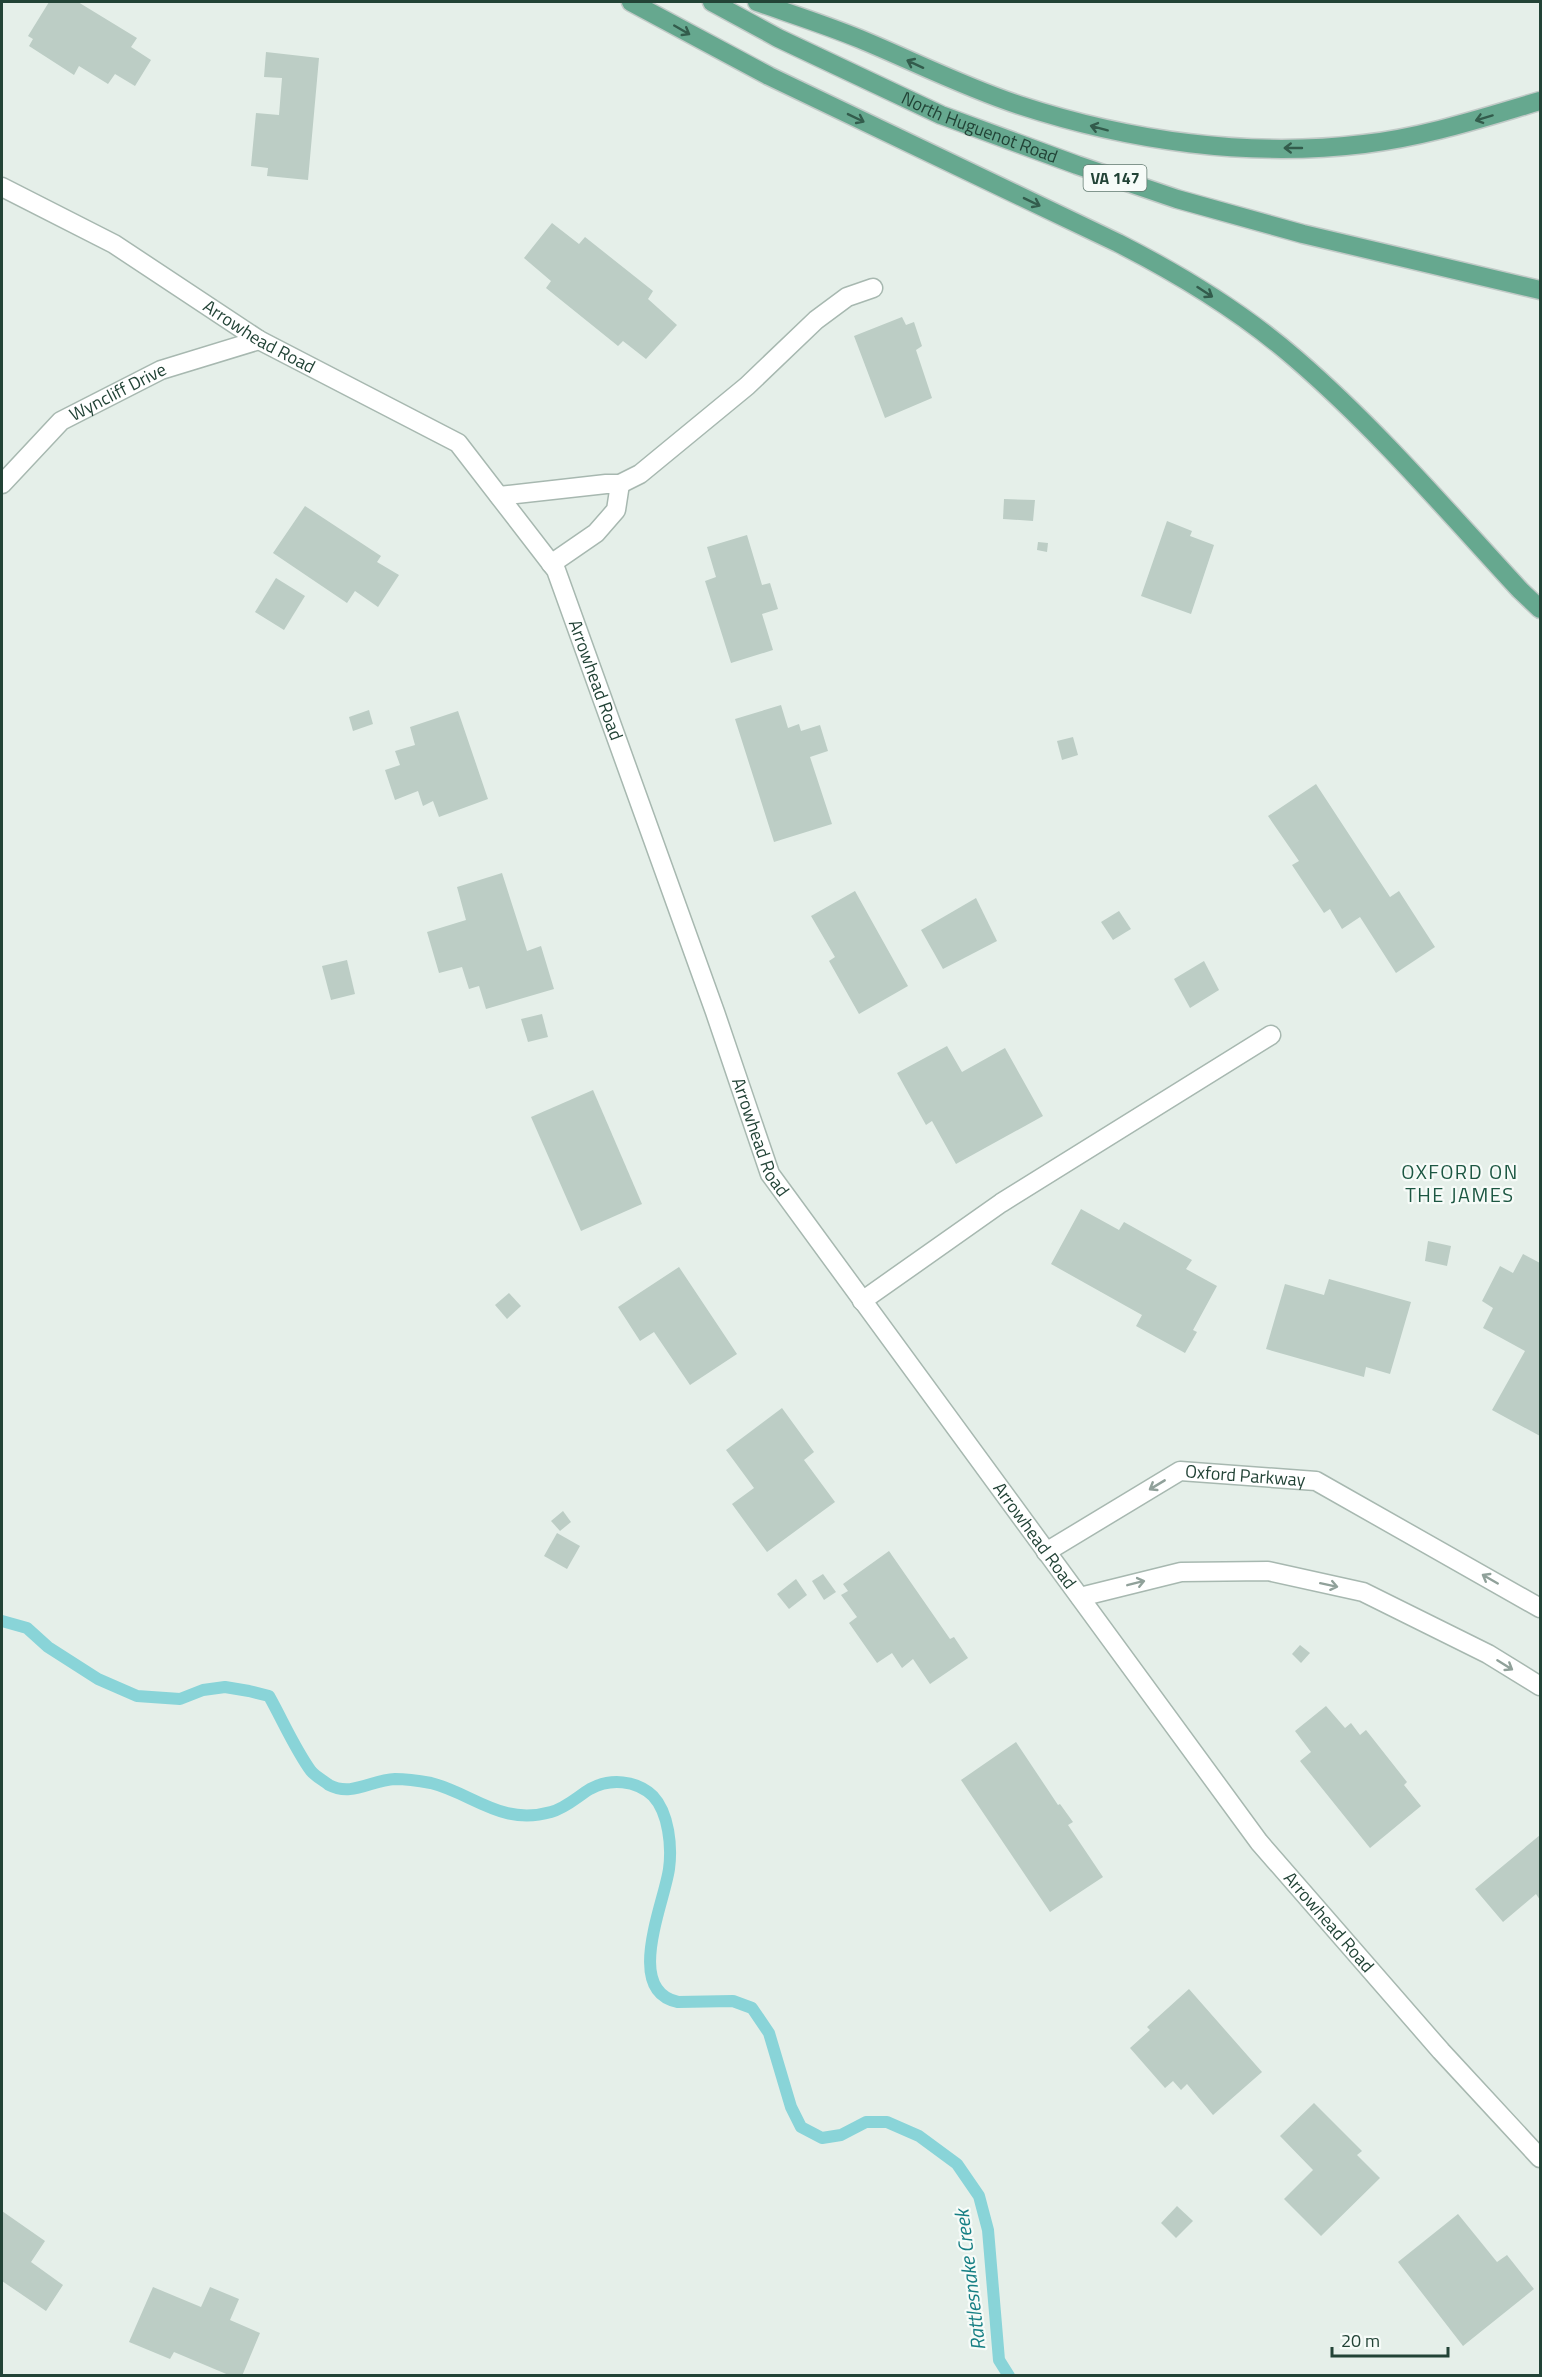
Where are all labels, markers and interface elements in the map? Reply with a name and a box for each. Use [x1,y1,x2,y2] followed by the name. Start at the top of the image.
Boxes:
[673,25,690,37] one-way arrow
[907,58,925,70] one-way arrow
[897,84,1062,170] street label: North Huguenot Road
[847,112,865,124] one-way arrow
[1475,113,1494,124] one-way arrow
[1090,121,1109,133] one-way arrow
[1283,142,1303,154] one-way arrow
[1084,165,1146,191] road number: VA 147
[1022,196,1040,208] one-way arrow
[1196,286,1213,298] one-way arrow
[198,293,320,380] street label: Arrowhead Road
[64,356,171,428] street label: Wyncliff Drive
[562,616,630,744] street label: Arrowhead Road
[725,1074,796,1202] street label: Arrowhead Road
[1401,1156,1519,1210] district label: OXFORD ON THE JAMES
[1184,1457,1307,1493] street label: Oxford Parkway
[987,1476,1083,1594] street label: Arrowhead Road
[1149,1480,1166,1492] one-way arrow
[1481,1573,1499,1584] one-way arrow
[1127,1576,1146,1588] one-way arrow
[1319,1579,1338,1591] one-way arrow
[1496,1659,1513,1671] one-way arrow
[1277,1865,1381,1978] street label: Arrowhead Road
[945,2206,994,2352] water label: Rattlesnake Creek
[1332,2320,1448,2358] scale bar
[1341,2327,1380,2354] text: 20 m

